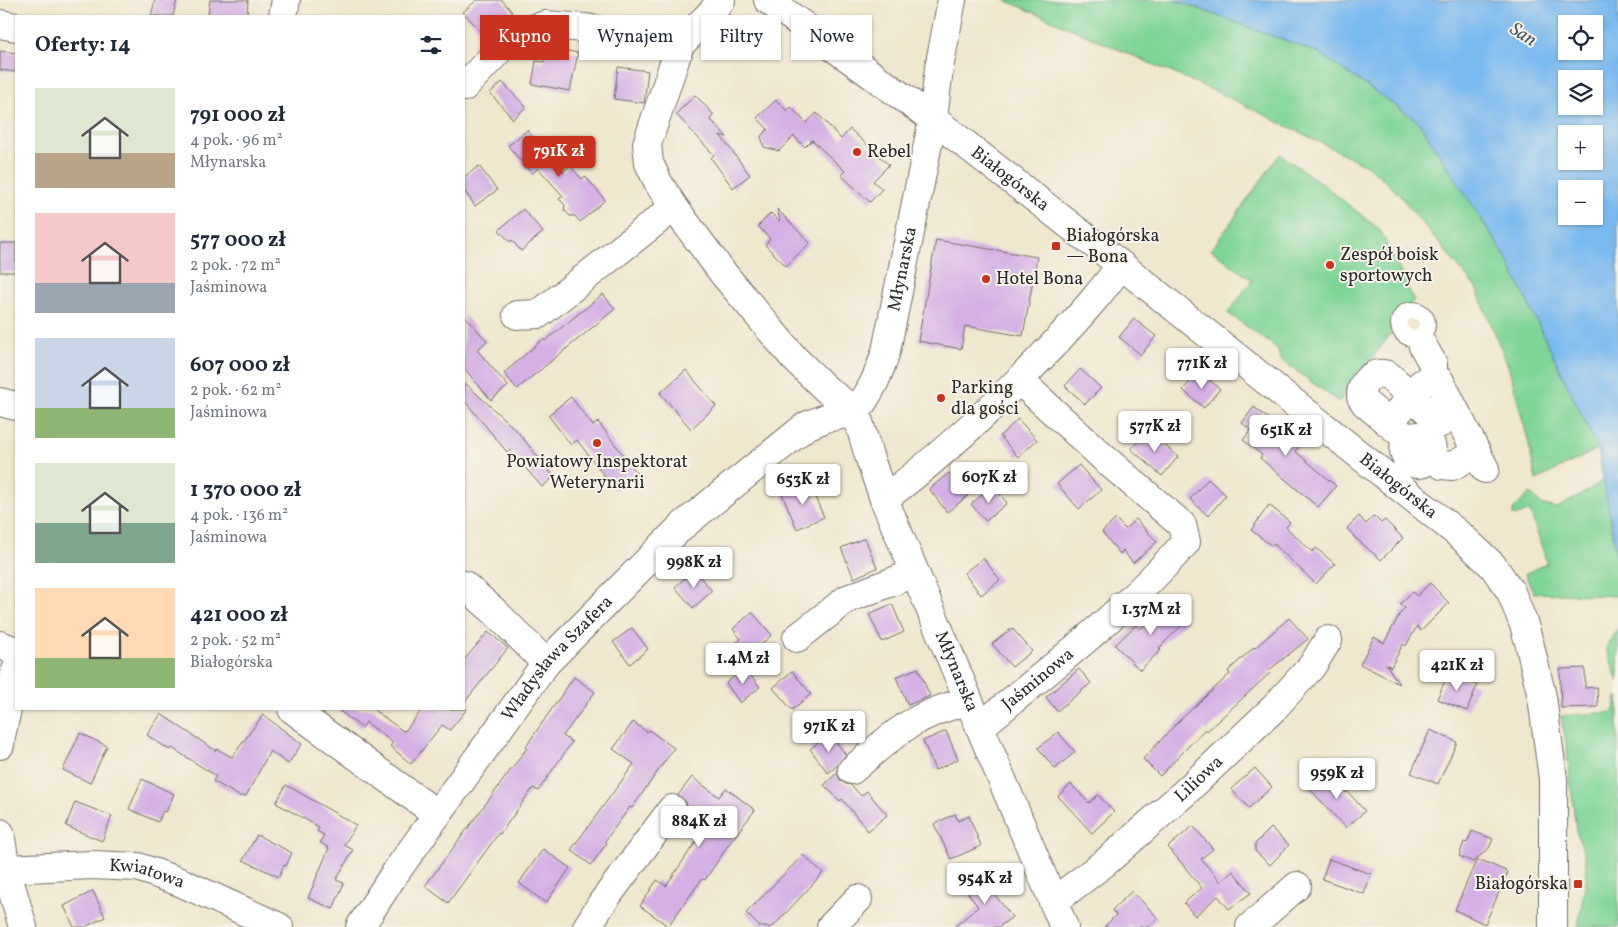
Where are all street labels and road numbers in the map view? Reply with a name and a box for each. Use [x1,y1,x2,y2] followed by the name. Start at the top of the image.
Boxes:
[966,140,1055,217] street label: Białogórska
[882,225,923,313] street label: Młynarska
[1354,447,1443,525] street label: Białogórska
[496,590,619,726] street label: Władysława Szafera
[928,627,985,716] street label: Młynarska
[996,642,1080,717] street label: Jaśminowa
[1169,750,1229,808] street label: Liliowa
[109,853,188,895] street label: Kwiatowa

